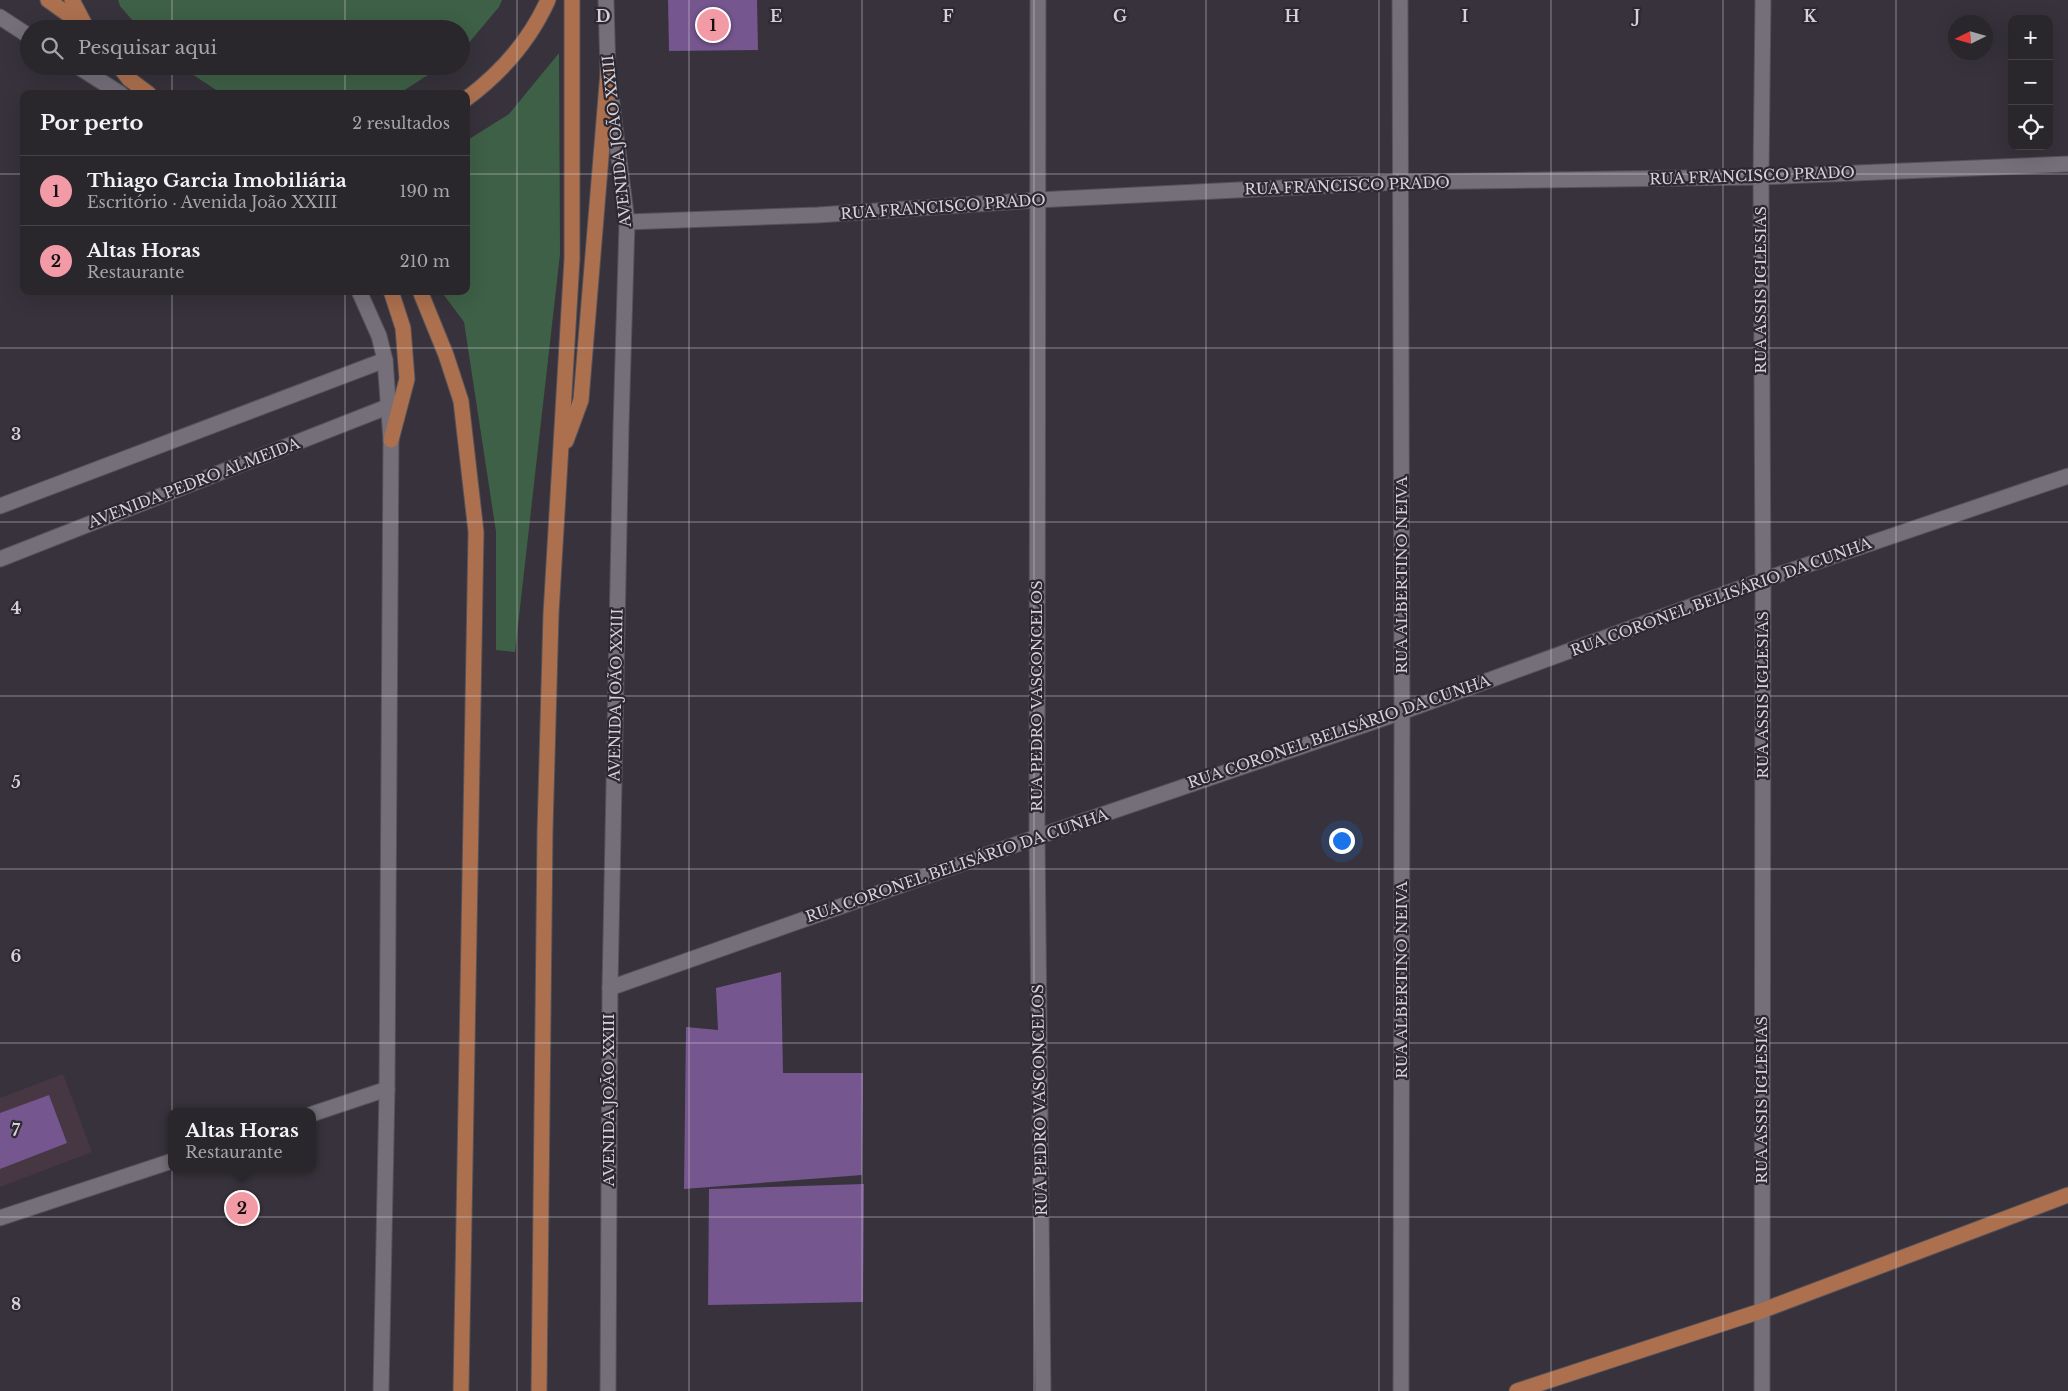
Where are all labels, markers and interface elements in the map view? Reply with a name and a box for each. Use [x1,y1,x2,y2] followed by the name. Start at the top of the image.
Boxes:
[596,6,610,26] text: D
[697,6,729,44] pin: 1
[770,6,782,26] text: E
[942,6,954,26] text: F
[1113,6,1127,26] text: G
[1284,6,1300,26] text: H
[1462,6,1469,26] text: I
[1631,6,1640,26] text: J
[1803,6,1817,26] text: K
[1948,15,1993,60] north arrow
[2008,15,2053,150] map controls
[2008,15,2053,60] button: +
[20,20,470,75] search box
[38,34,66,62] icon: search
[78,36,217,59] text: Pesquisar aqui
[598,54,635,229] street label: AVENIDA JOÃO XXIII
[2008,60,2053,105] button: −
[2008,105,2053,150] button: locate
[40,110,143,136] text: Por perto
[352,113,450,133] text: 2 resultados
[1649,162,1855,189] street label: RUA FRANCISCO PRADO
[87,169,347,192] text: Thiago Garcia Imobiliária
[1244,172,1450,199] street label: RUA FRANCISCO PRADO
[53,181,59,201] text: 1
[399,181,450,201] text: 190 m
[840,190,1046,223] street label: RUA FRANCISCO PRADO
[87,192,337,212] text: Escritório · Avenida João XXIII
[1751,206,1770,374] street label: RUA ASSIS IGLESIAS
[87,239,200,262] text: Altas Horas
[51,251,61,271] text: 2
[400,251,450,271] text: 210 m
[87,262,184,282] text: Restaurante
[11,424,21,444] text: 3
[84,433,303,532] street label: AVENIDA PEDRO ALMEIDA
[1392,476,1411,674] street label: RUA ALBERTINO NEIVA
[1568,533,1874,660] street label: RUA CORONEL BELISÁRIO DA CUNHA
[1027,580,1046,812] street label: RUA PEDRO VASCONCELOS
[11,598,21,618] text: 4
[604,608,627,783] street label: AVENIDA JOÃO XXIII
[1753,611,1772,779] street label: RUA ASSIS IGLESIAS
[1185,671,1493,792] street label: RUA CORONEL BELISÁRIO DA CUNHA
[11,772,21,792] text: 5
[803,805,1111,926] street label: RUA CORONEL BELISÁRIO DA CUNHA
[1329,828,1355,854] your location
[1392,881,1411,1079] street label: RUA ALBERTINO NEIVA
[11,946,22,966] text: 6
[1028,984,1051,1216] street label: RUA PEDRO VASCONCELOS
[599,1013,618,1188] street label: AVENIDA JOÃO XXIII
[1752,1016,1771,1184] street label: RUA ASSIS IGLESIAS
[168,1108,316,1173] popup
[185,1119,299,1142] text: Altas Horas
[12,1120,21,1140] text: 7
[185,1142,283,1162] text: Restaurante
[226,1189,258,1227] pin: 2
[11,1294,21,1314] text: 8

